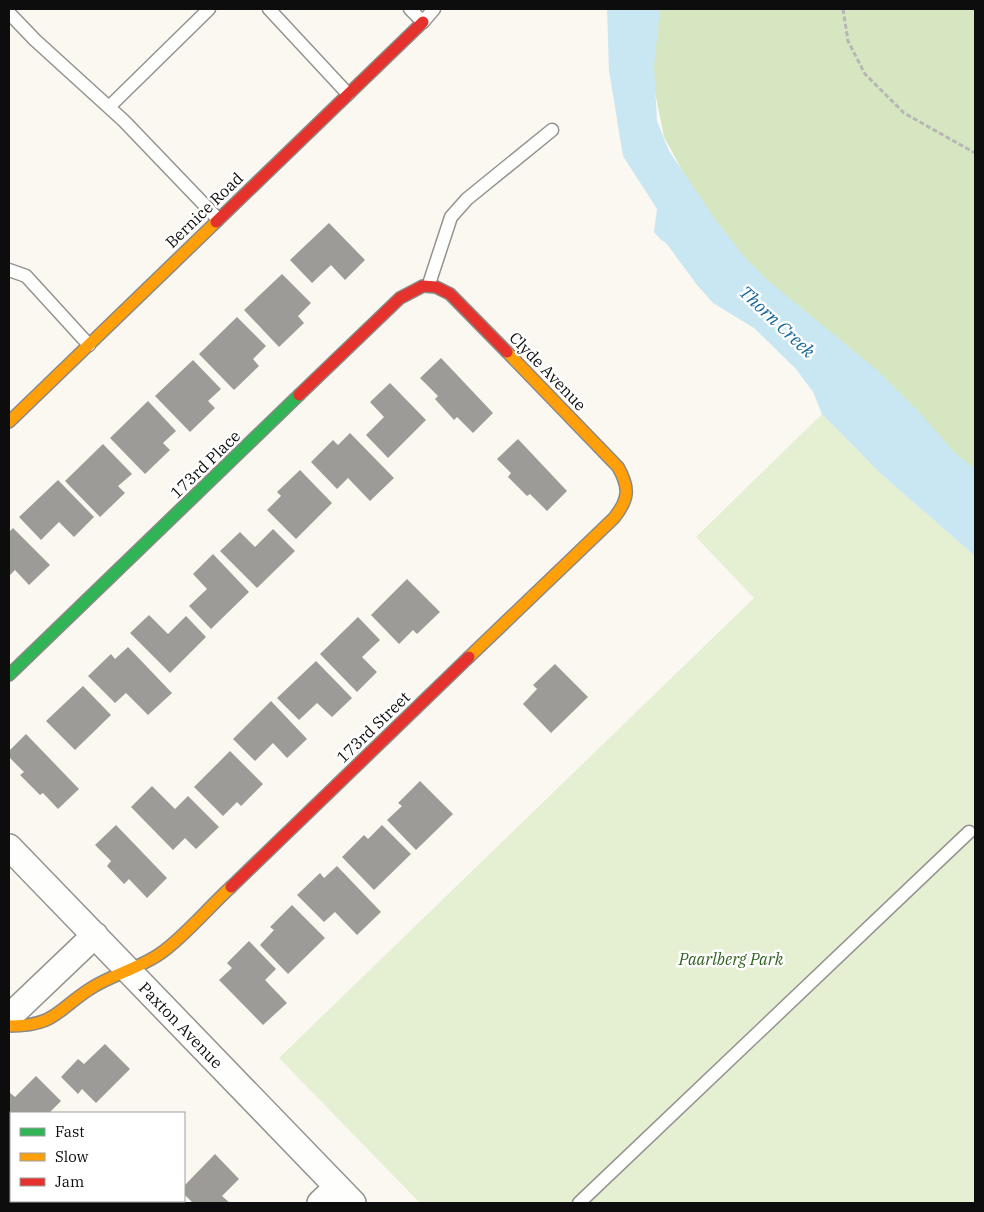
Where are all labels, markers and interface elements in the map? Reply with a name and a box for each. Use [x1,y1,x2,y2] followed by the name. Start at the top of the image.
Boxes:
[161,168,247,252] street label: Bernice Road
[735,281,820,363] water label: Thorn Creek
[505,327,591,415] street label: Clyde Avenue
[166,426,244,502] street label: 173rd Place
[332,687,414,767] street label: 173rd Street
[678,949,784,969] park label: Paarlberg Park
[135,978,227,1072] street label: Paxton Avenue
[10,1112,185,1202] legend
[55,1122,85,1141] text: Fast
[55,1147,89,1166] text: Slow
[55,1172,84,1191] text: Jam

